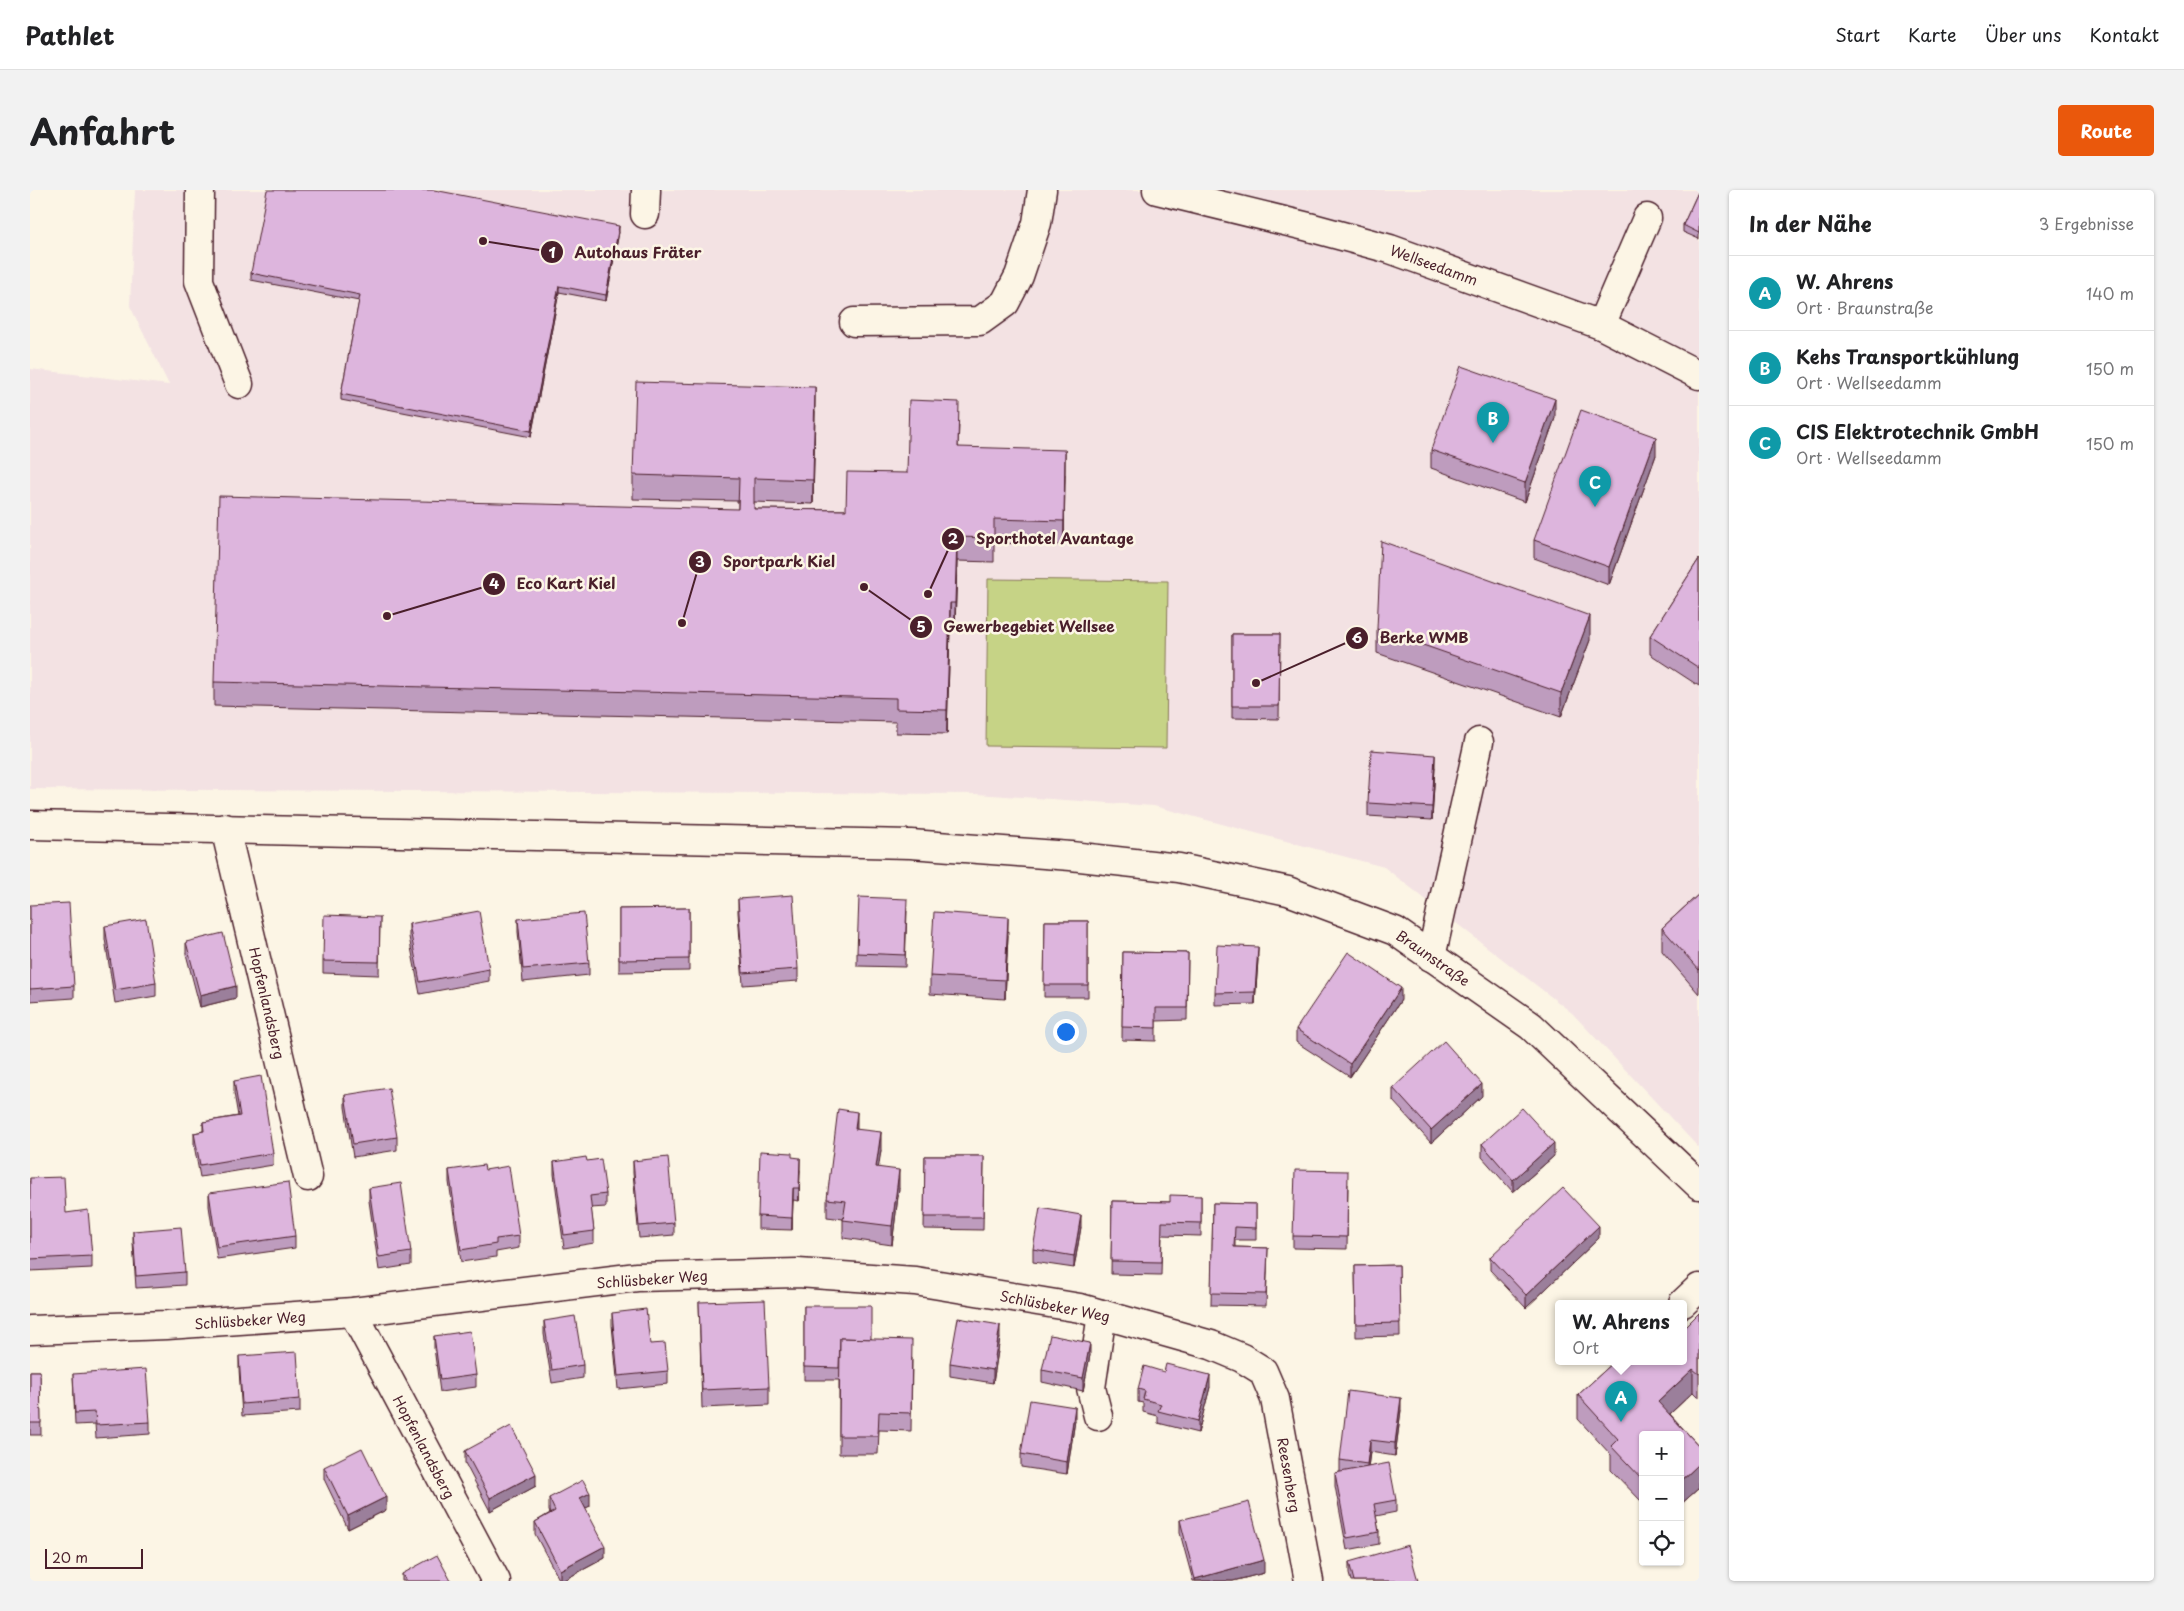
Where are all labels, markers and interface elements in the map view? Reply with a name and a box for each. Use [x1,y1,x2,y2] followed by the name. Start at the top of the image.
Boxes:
[25,17,115,53] text: Pathlet
[1835,21,1880,48] text: Start
[1908,21,1957,48] text: Karte
[1985,21,2061,48] text: Über uns
[2089,21,2159,48] text: Kontakt
[30,104,175,157] text: Anfahrt
[2058,105,2154,156] button: Route
[1749,207,1871,239] text: In der Nähe
[2039,211,2134,235] text: 3 Ergebnisse
[540,237,711,267] callout: Autohaus Fräter
[1387,239,1481,291] street label: Wellseedamm
[548,240,556,263] text: 1
[575,240,702,263] text: Autohaus Fräter
[1796,267,1893,295] text: W. Ahrens
[1759,281,1771,305] text: A
[2086,281,2134,305] text: 140 m
[1796,295,1933,319] text: Ort · Braunstraße
[1796,342,2019,370] text: Kehs Transportkühlung
[1760,356,1770,380] text: B
[2086,356,2134,380] text: 150 m
[1796,370,1942,394] text: Ort · Wellseedamm
[1477,402,1509,443] pin: B
[1796,417,2039,445] text: CIS Elektrotechnik GmbH
[1759,431,1771,455] text: C
[2086,431,2134,455] text: 150 m
[1796,445,1942,469] text: Ort · Wellseedamm
[1579,466,1611,507] pin: C
[940,524,1145,554] callout: Sporthotel Avantage
[948,526,959,549] text: 2
[976,526,1134,549] text: Sporthotel Avantage
[688,547,845,577] callout: Sportpark Kiel
[695,549,705,572] text: 3
[723,549,835,572] text: Sportpark Kiel
[481,569,626,599] callout: Eco Kart Kiel
[489,571,499,594] text: 4
[517,571,615,594] text: Eco Kart Kiel
[908,612,1125,642] callout: Gewerbegebiet Wellsee
[916,614,926,637] text: 5
[943,614,1115,637] text: Gewerbegebiet Wellsee
[1345,623,1479,653] callout: Berke WMB
[1352,625,1363,648] text: 6
[1379,625,1469,648] text: Berke WMB
[1392,925,1474,991] street label: Braunstraße
[244,945,290,1061] street label: Hopfenlandsberg
[1053,1019,1079,1045] your location
[596,1265,708,1293] street label: Schlüsbeker Weg
[998,1285,1112,1327] street label: Schlüsbeker Weg
[1555,1300,1687,1365] popup
[194,1306,306,1334] street label: Schlüsbeker Weg
[1572,1307,1670,1335] text: W. Ahrens
[1572,1335,1599,1359] text: Ort
[1605,1381,1637,1422] pin: A
[388,1392,460,1502] street label: Hopfenlandsberg
[1639,1431,1684,1566] map controls
[1639,1431,1684,1476] button: +
[1272,1436,1306,1514] street label: Reesenberg
[1639,1476,1684,1521] button: −
[1639,1521,1684,1566] button: locate
[45,1546,142,1569] scale bar
[52,1547,88,1568] text: 20 m

